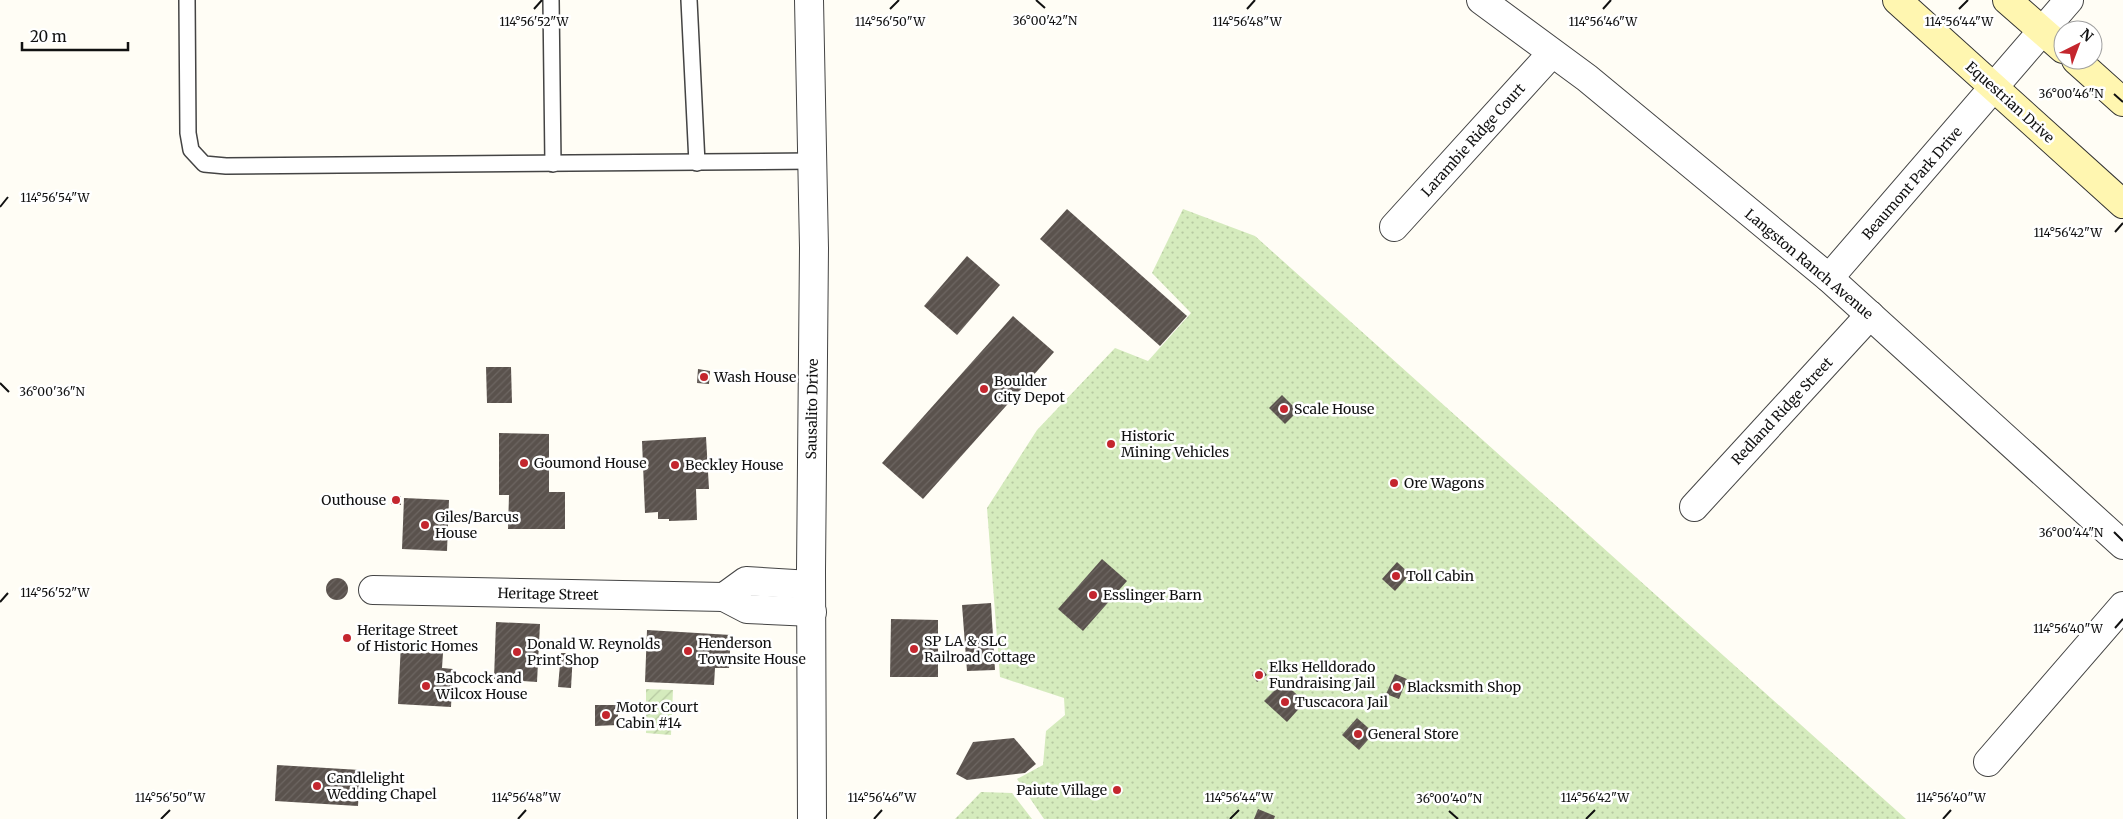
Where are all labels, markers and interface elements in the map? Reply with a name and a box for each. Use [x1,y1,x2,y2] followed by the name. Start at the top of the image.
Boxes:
[1013,13,1078,28] text: 36°00'42"N
[499,14,570,29] text: 114°56'52"W
[855,14,926,29] text: 114°56'50"W
[1212,14,1283,29] text: 114°56'48"W
[1569,14,1638,29] text: 114°56'46"W
[1925,14,1994,29] text: 114°56'44"W
[22,20,129,52] scale bar
[2053,20,2103,70] north arrow
[2077,25,2097,46] text: N
[30,27,67,46] text: 20 m
[1962,57,2058,147] street label: Equestrian Drive
[1417,79,1529,201] street label: Larambie Ridge Court
[2039,86,2104,101] text: 36°00'46"N
[1858,123,1966,243] street label: Beaumont Park Drive
[21,190,90,205] text: 114°56'54"W
[1741,205,1877,323] street label: Langston Ranch Avenue
[2034,225,2103,240] text: 114°56'42"W
[1728,353,1837,468] street label: Redland Ridge Street
[802,358,822,460] street label: Sausalito Drive
[713,368,796,386] place label: Wash House
[698,371,710,383] marker: Wash House
[994,372,1066,406] place label: Boulder City Depot
[978,383,990,395] marker: Boulder City Depot
[19,384,86,399] text: 36°00'36"N
[1294,400,1374,418] place label: Scale House
[1278,403,1290,415] marker: Scale House
[1121,427,1229,461] place label: Historic Mining Vehicles
[1105,438,1117,450] marker: Historic Mining Vehicles
[534,454,647,472] place label: Goumond House
[685,456,783,474] place label: Beckley House
[518,457,530,469] marker: Goumond House
[669,459,681,471] marker: Beckley House
[1404,474,1484,492] place label: Ore Wagons
[1388,477,1400,489] marker: Ore Wagons
[321,491,386,509] place label: Outhouse
[390,494,402,506] marker: Outhouse
[435,508,519,542] place label: Giles/Barcus House
[419,519,431,531] marker: Giles/Barcus House
[2039,525,2104,540] text: 36°00'44"N
[1406,567,1474,585] place label: Toll Cabin
[1390,570,1402,582] marker: Toll Cabin
[497,584,599,604] street label: Heritage Street
[20,585,91,600] text: 114°56'52"W
[1103,586,1202,604] place label: Esslinger Barn
[1087,589,1099,601] marker: Esslinger Barn
[357,621,478,655] place label: Heritage Street of Historic Homes
[2033,621,2104,636] text: 114°56'40"W
[341,632,353,644] marker: Heritage Street of Historic Homes
[924,632,1035,666] place label: SP LA & SLC Railroad Cottage
[698,634,806,668] place label: Henderson Townsite House
[527,635,660,669] place label: Donald W. Reynolds Print Shop
[908,643,920,655] marker: SP LA & SLC Railroad Cottage
[682,645,694,657] marker: Henderson Townsite House
[511,646,523,658] marker: Donald W. Reynolds Print Shop
[1269,658,1376,692] place label: Elks Helldorado Fundraising Jail
[435,669,527,703] place label: Babcock and Wilcox House
[1253,669,1265,681] marker: Elks Helldorado Fundraising Jail
[1407,678,1522,696] place label: Blacksmith Shop
[420,680,432,692] marker: Babcock and Wilcox House
[1391,681,1403,693] marker: Blacksmith Shop
[1295,693,1389,711] place label: Tuscacora Jail
[1279,696,1291,708] marker: Tuscacora Jail
[616,698,699,732] place label: Motor Court Cabin #14
[600,709,612,721] marker: Motor Court Cabin #14
[1368,725,1459,743] place label: General Store
[1352,728,1364,740] marker: General Store
[326,769,437,803] place label: Candlelight Wedding Chapel
[311,780,323,792] marker: Candlelight Wedding Chapel
[1016,781,1107,799] place label: Paiute Village
[1111,784,1123,796] marker: Paiute Village
[135,790,206,805] text: 114°56'50"W
[491,790,562,805] text: 114°56'48"W
[848,790,917,805] text: 114°56'46"W
[1205,790,1274,805] text: 114°56'44"W
[1561,790,1630,805] text: 114°56'42"W
[1916,790,1987,805] text: 114°56'40"W
[1416,791,1483,806] text: 36°00'40"N

